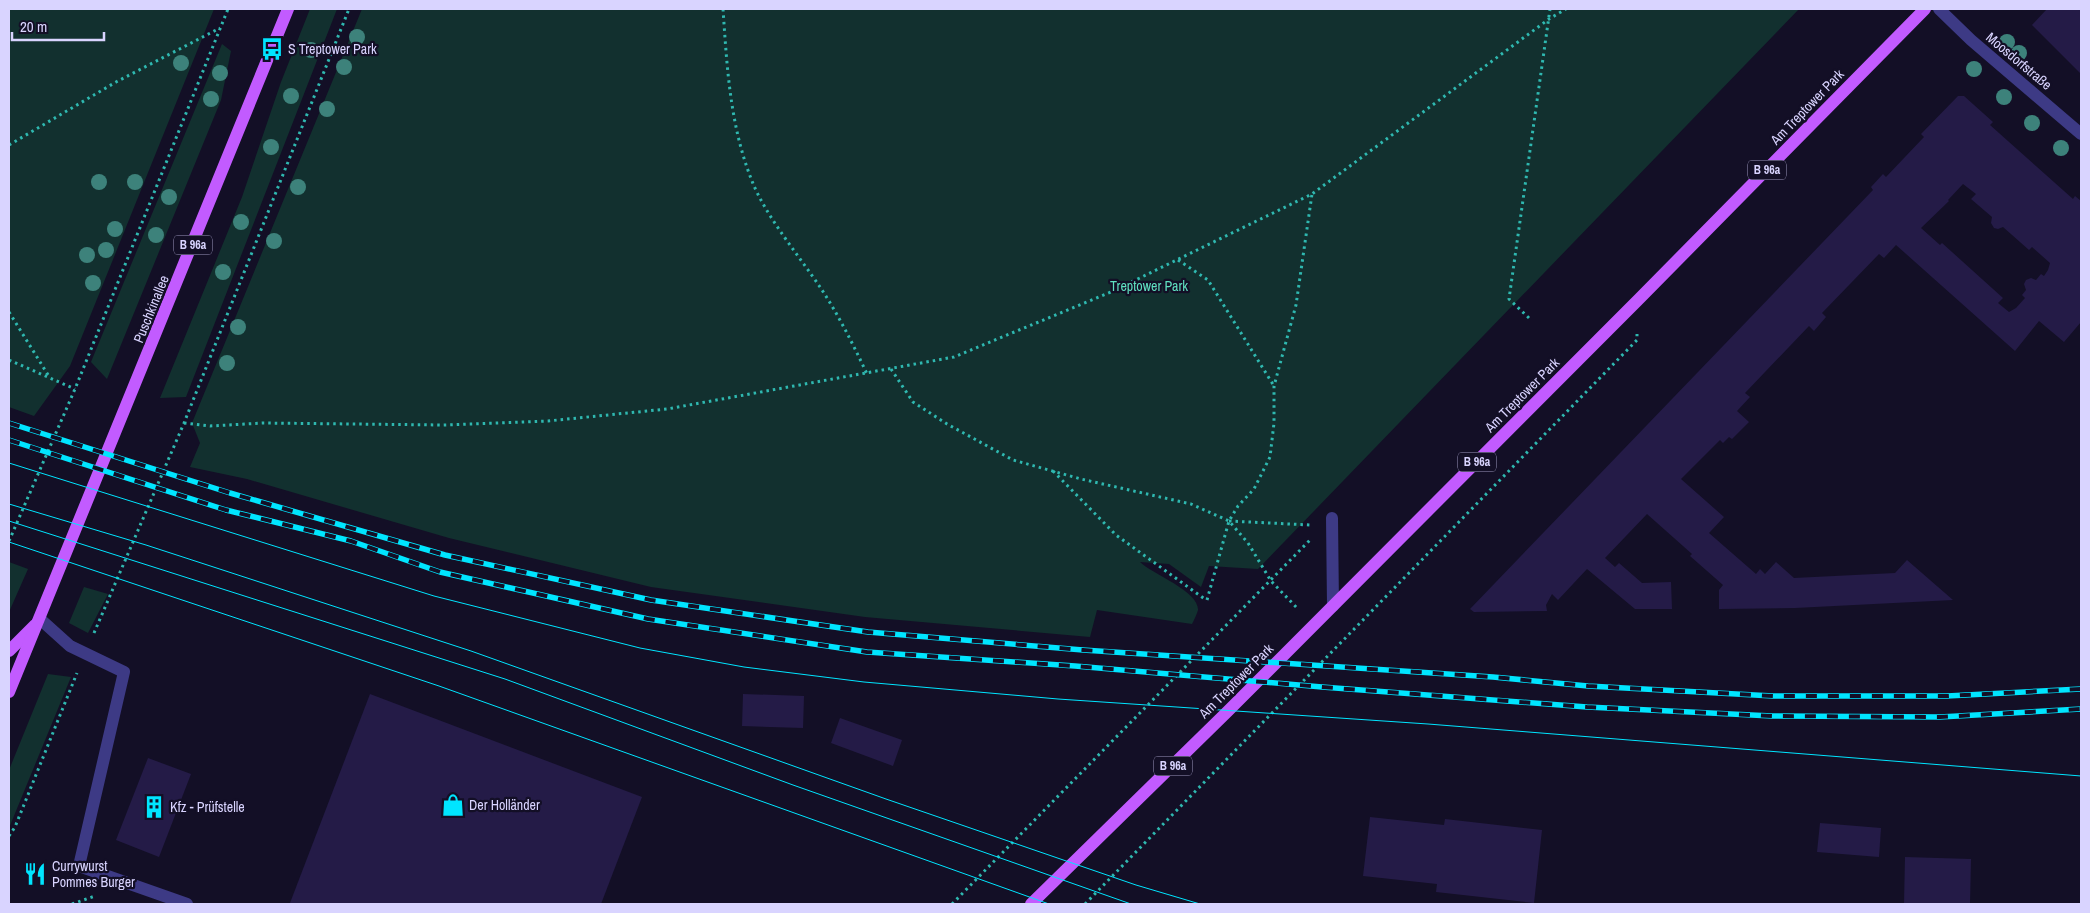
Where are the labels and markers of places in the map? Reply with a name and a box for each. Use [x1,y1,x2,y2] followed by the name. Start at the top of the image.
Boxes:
[259,36,285,62] bus stop icon: S Treptower Park
[288,40,377,58] place label: S Treptower Park
[440,792,466,818] shop icon: Der Holländer
[141,794,167,820] building icon: Kfz - Prüfstelle
[469,796,540,814] place label: Der Holländer
[170,798,245,816] place label: Kfz - Prüfstelle
[52,857,135,891] place label: Currywurst Pommes Burger
[22,861,48,887] restaurant icon: Currywurst Pommes Burger

